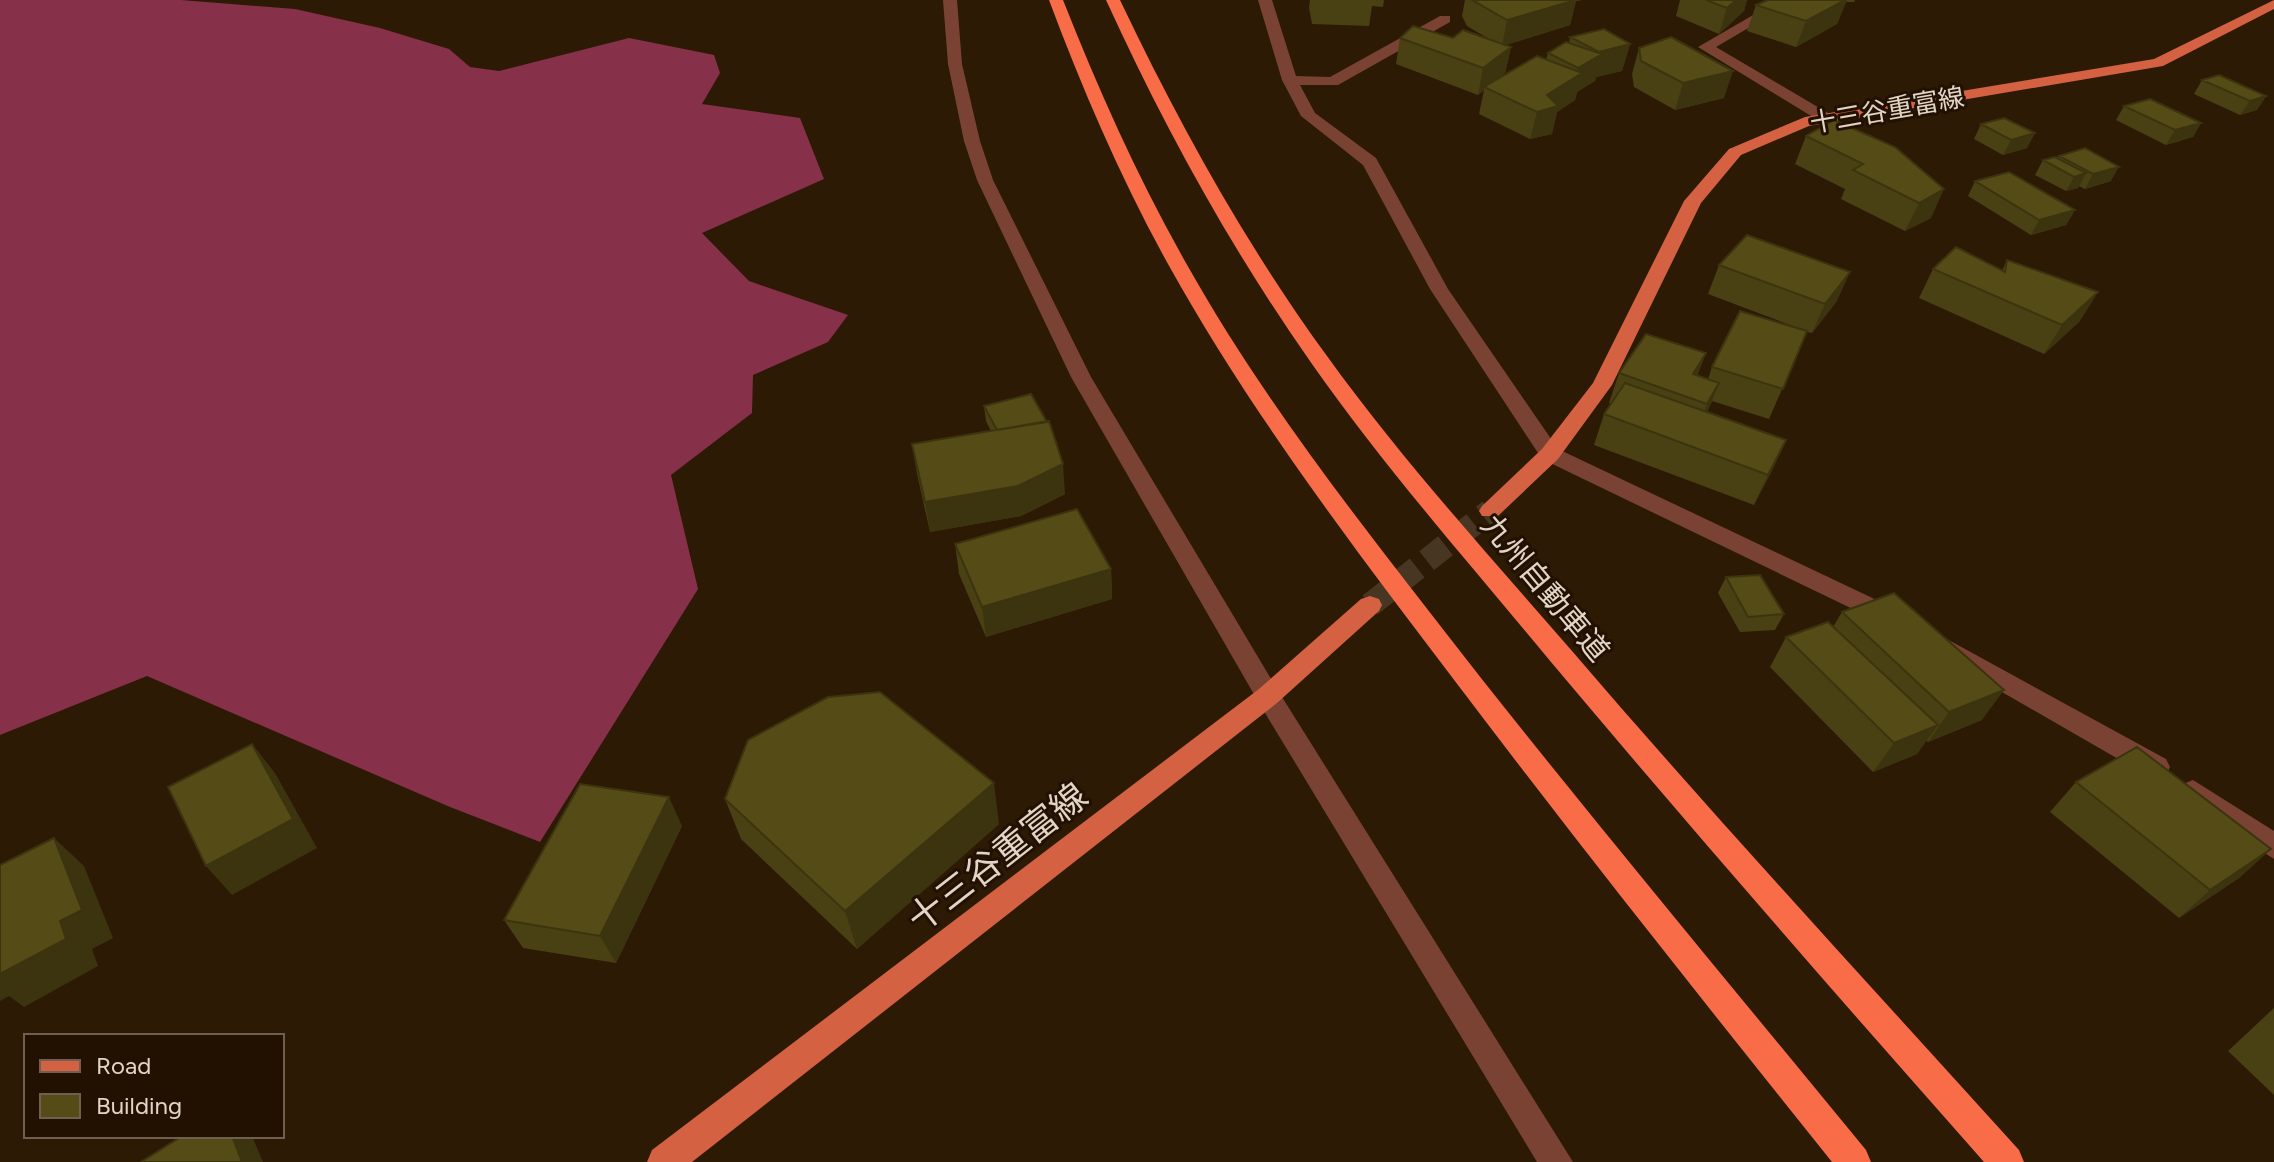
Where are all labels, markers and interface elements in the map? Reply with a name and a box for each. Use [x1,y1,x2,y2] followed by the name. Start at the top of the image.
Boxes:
[1807,81,1967,139] street label: 十三谷重富線
[1473,507,1617,669] street label: 九州自動車道
[899,774,1096,941] street label: 十三谷重富線
[24,1034,284,1138] legend
[96,1051,151,1080] text: Road
[96,1091,182,1120] text: Building

